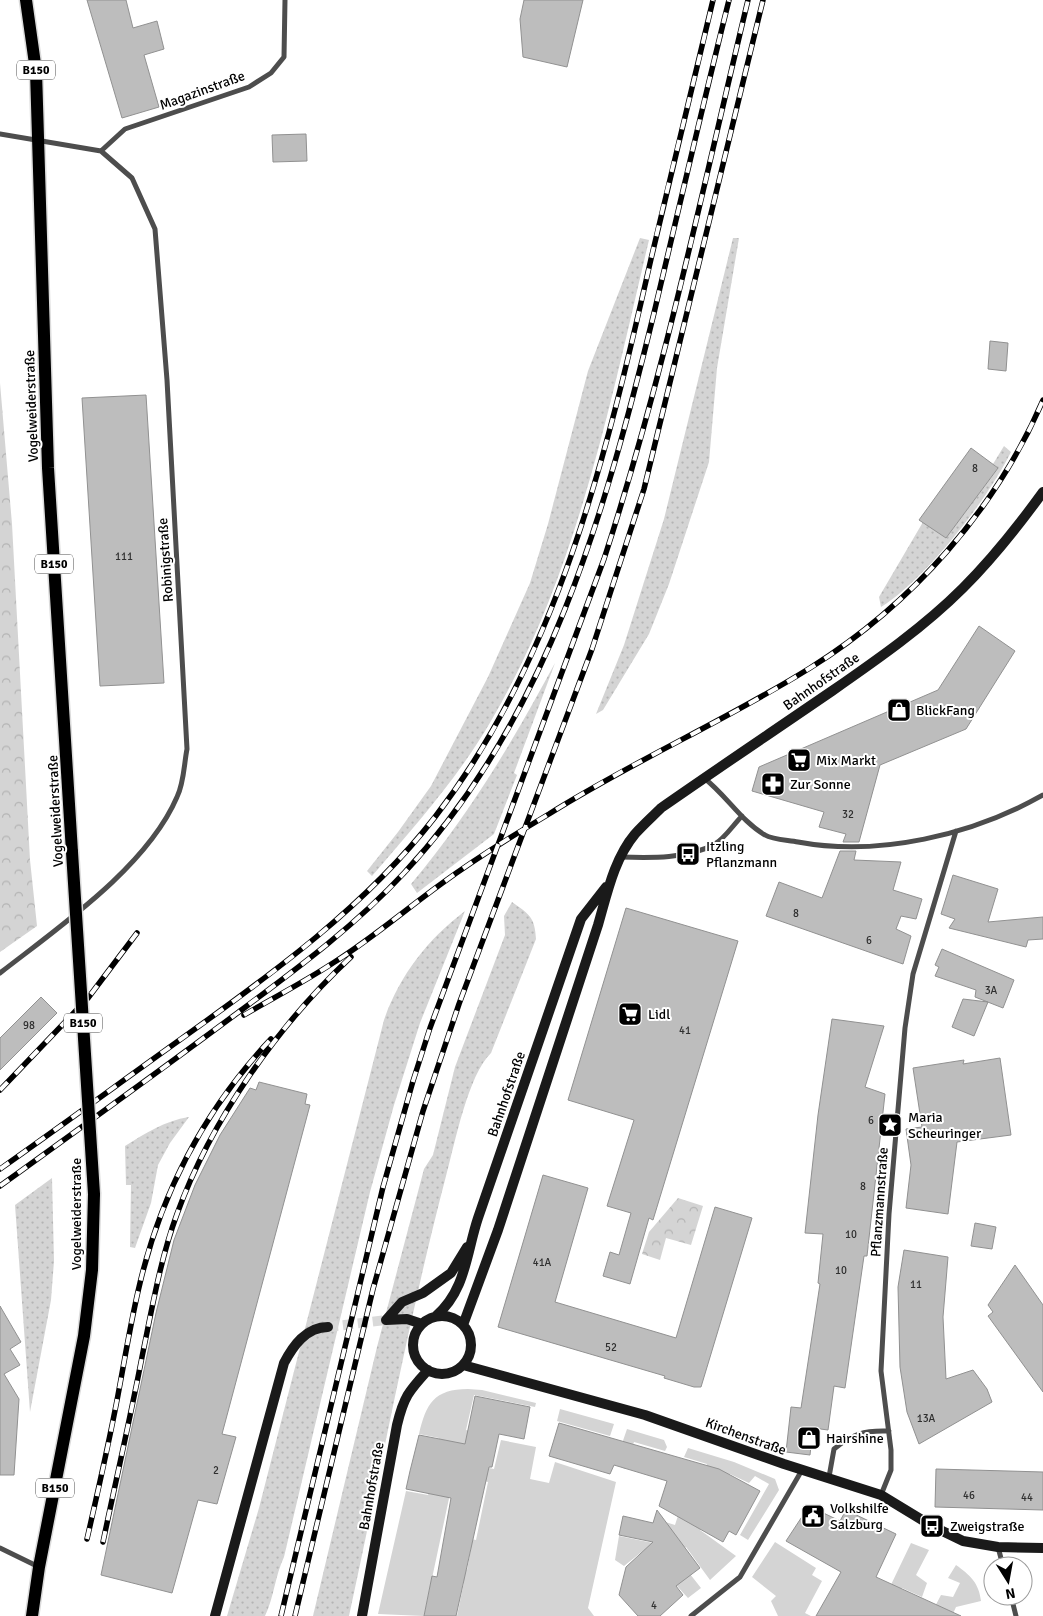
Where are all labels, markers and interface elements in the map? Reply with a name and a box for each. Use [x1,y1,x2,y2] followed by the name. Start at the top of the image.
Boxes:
[17,60,55,80] road number: B150
[157,67,247,114] street label: Magazinstraße
[21,350,42,462] street label: Vogelweiderstraße
[972,462,978,475] house number: 8
[154,517,177,603] street label: Robinigstraße
[115,550,133,563] house number: 111
[35,554,73,574] road number: B150
[780,649,863,714] street label: Bahnhofstraße
[886,697,912,723] shop icon: BlickFang
[916,702,975,719] place label: BlickFang
[786,747,812,773] supermarket icon: Mix Markt
[816,752,876,769] place label: Mix Markt
[44,754,67,867] street label: Vogelweiderstraße
[760,771,786,797] pharmacy icon: Zur Sonne
[790,776,851,793] place label: Zur Sonne
[842,808,854,821] house number: 32
[706,838,777,871] place label: Itzling Pflanzmann
[675,841,701,867] bus stop icon: Itzling Pflanzmann
[793,907,799,920] house number: 8
[866,934,872,947] house number: 6
[985,984,998,997] house number: 3A
[617,1001,643,1027] supermarket icon: Lidl
[648,1006,670,1023] place label: Lidl
[64,1014,102,1032] road number: B150
[23,1019,35,1032] house number: 98
[679,1024,691,1037] house number: 41
[484,1049,529,1139] street label: Bahnhofstraße
[908,1109,982,1142] place label: Maria Scheuringer
[877,1112,903,1138] place icon: Maria Scheuringer
[868,1114,874,1127] house number: 6
[867,1146,892,1258] street label: Pflanzmannstraße
[68,1158,85,1270] street label: Vogelweiderstraße
[860,1180,866,1193] house number: 8
[845,1228,857,1241] house number: 10
[533,1256,552,1269] house number: 41A
[835,1264,847,1277] house number: 10
[910,1278,922,1291] house number: 11
[605,1341,617,1354] house number: 52
[917,1412,936,1425] house number: 13A
[703,1414,789,1459] street label: Kirchenstraße
[796,1425,822,1451] shop icon: Hairshine
[826,1430,884,1447] place label: Hairshine
[355,1441,388,1532] street label: Bahnhofstraße
[213,1464,219,1477] house number: 2
[36,1479,74,1498] road number: B150
[963,1489,975,1502] house number: 46
[1021,1491,1033,1504] house number: 44
[830,1500,889,1533] place label: Volkshilfe Salzburg
[800,1503,826,1529] public building icon: Volkshilfe Salzburg
[919,1513,945,1539] bus stop icon: Zweigstraße
[950,1518,1024,1535] place label: Zweigstraße
[983,1556,1033,1606] north arrow
[1004,1584,1017,1603] text: N
[651,1599,657,1612] house number: 4

